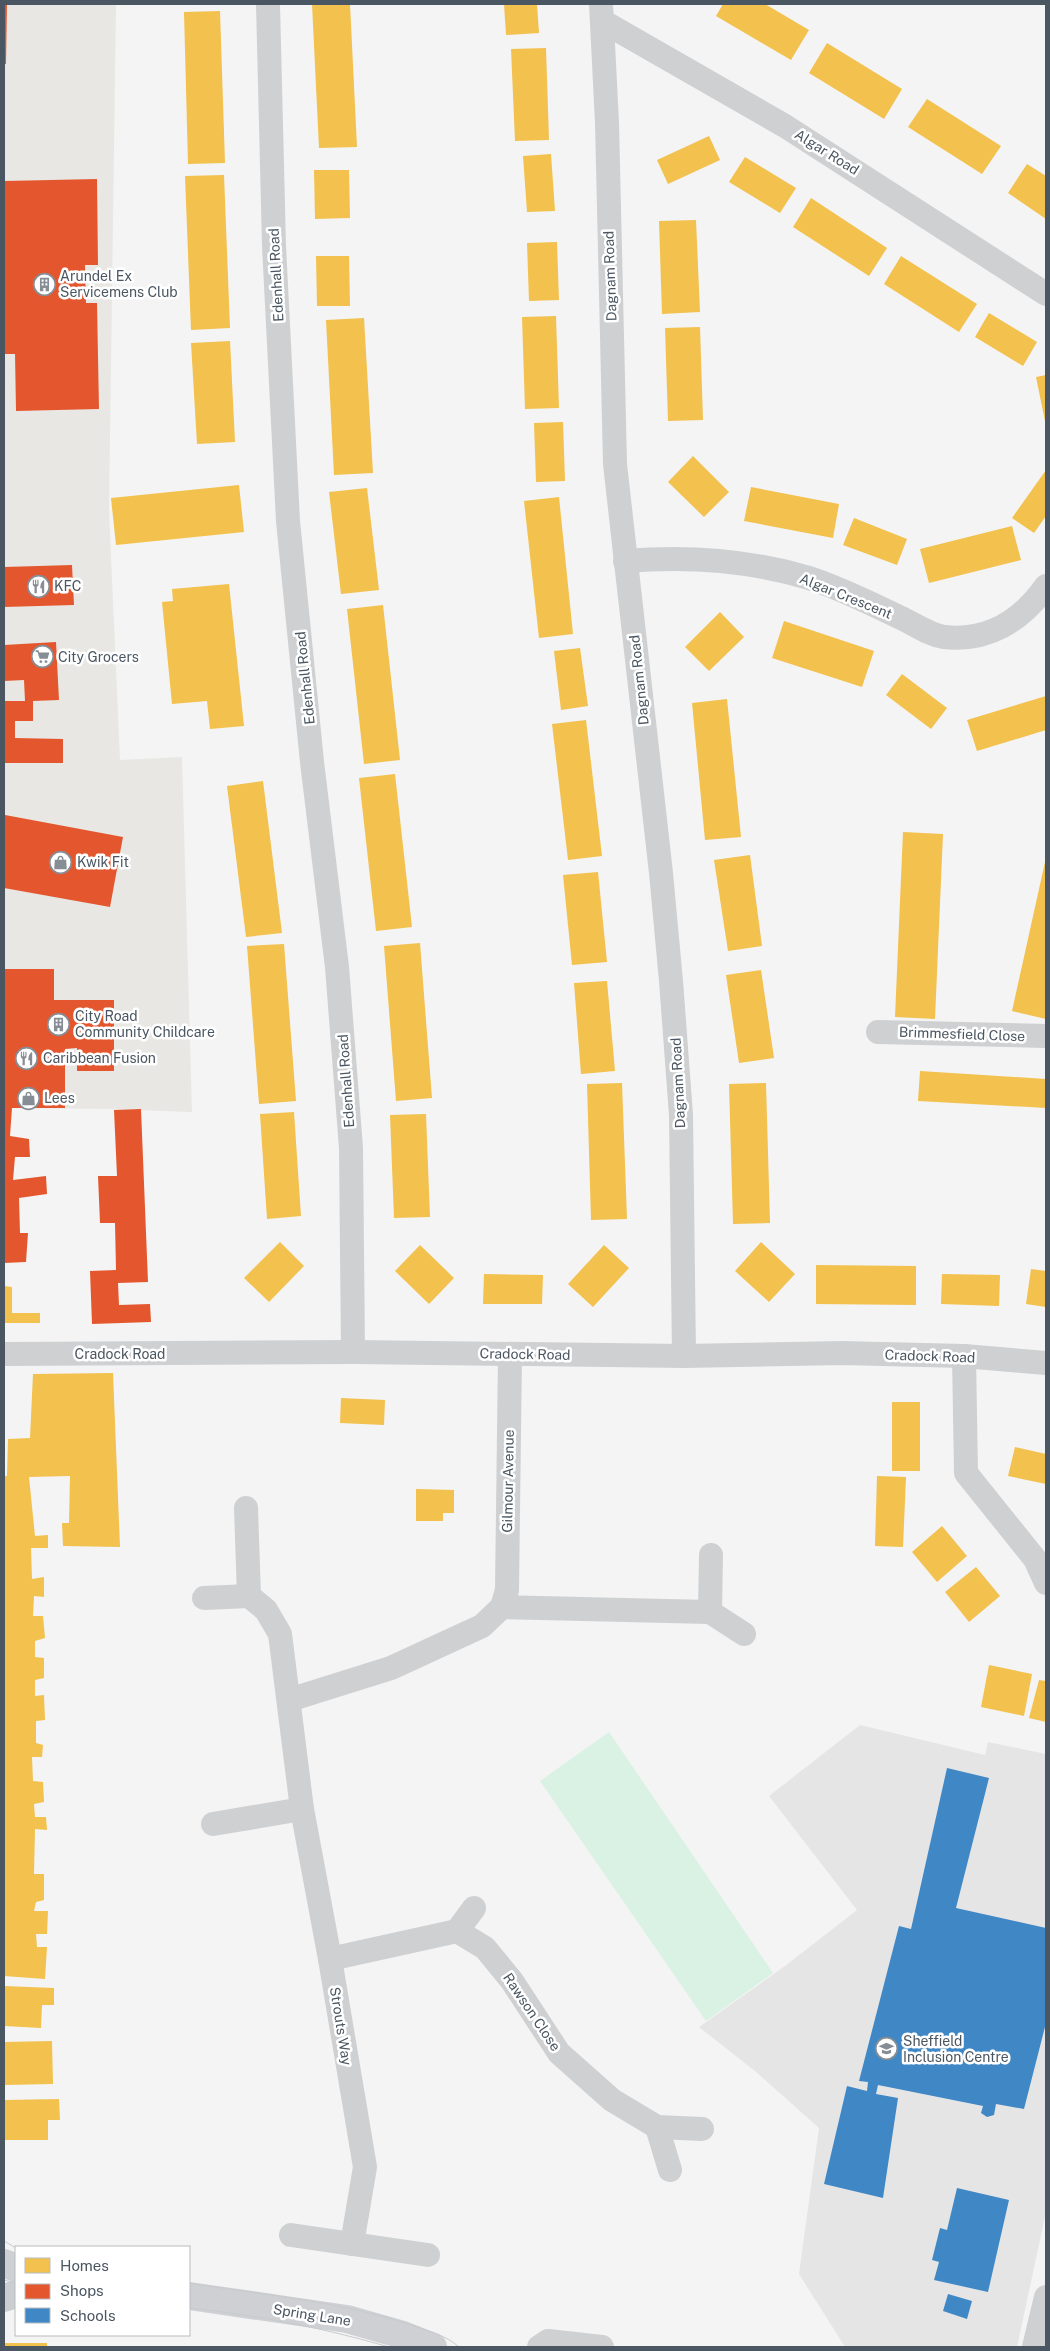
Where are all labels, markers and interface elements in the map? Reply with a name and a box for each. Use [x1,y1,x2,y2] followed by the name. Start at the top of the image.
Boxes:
[792,126,862,178] street label: Algar Road
[266,228,286,322] street label: Edenhall Road
[600,230,620,322] street label: Dagnam Road
[60,268,178,300] place label: Arundel Ex Servicemens Club
[32,272,56,296] building icon: Arundel Ex Servicemens Club
[797,570,895,622] street label: Algar Crescent
[26,574,50,598] restaurant icon: KFC
[54,578,82,594] place label: KFC
[292,631,318,725] street label: Edenhall Road
[626,634,652,726] street label: Dagnam Road
[30,645,54,669] supermarket icon: City Grocers
[58,649,139,665] place label: City Grocers
[49,850,73,874] shop icon: Kwik Fit
[77,854,129,870] place label: Kwik Fit
[75,1008,215,1040] place label: City Road Community Childcare
[47,1012,71,1036] building icon: City Road Community Childcare
[899,1024,1026,1044] street label: Brimmesfield Close
[335,1034,357,1128] street label: Edenhall Road
[668,1037,688,1129] street label: Dagnam Road
[15,1046,39,1070] restaurant icon: Caribbean Fusion
[43,1050,156,1066] place label: Caribbean Fusion
[16,1086,40,1110] shop icon: Lees
[44,1090,75,1106] place label: Lees
[479,1345,571,1363] street label: Cradock Road
[75,1346,165,1362] street label: Cradock Road
[884,1346,976,1366] street label: Cradock Road
[499,1429,517,1533] street label: Gilmour Avenue
[500,1970,564,2054] street label: Rawson Close
[327,1986,355,2067] street label: Strouts Way
[903,2033,1009,2065] place label: Sheffield Inclusion Centre
[875,2037,899,2061] school or university icon: Sheffield Inclusion Centre
[15,2246,190,2336] legend
[60,2257,109,2274] text: Homes
[60,2282,104,2299] text: Shops
[272,2301,352,2329] street label: Spring Lane
[60,2307,116,2324] text: Schools

